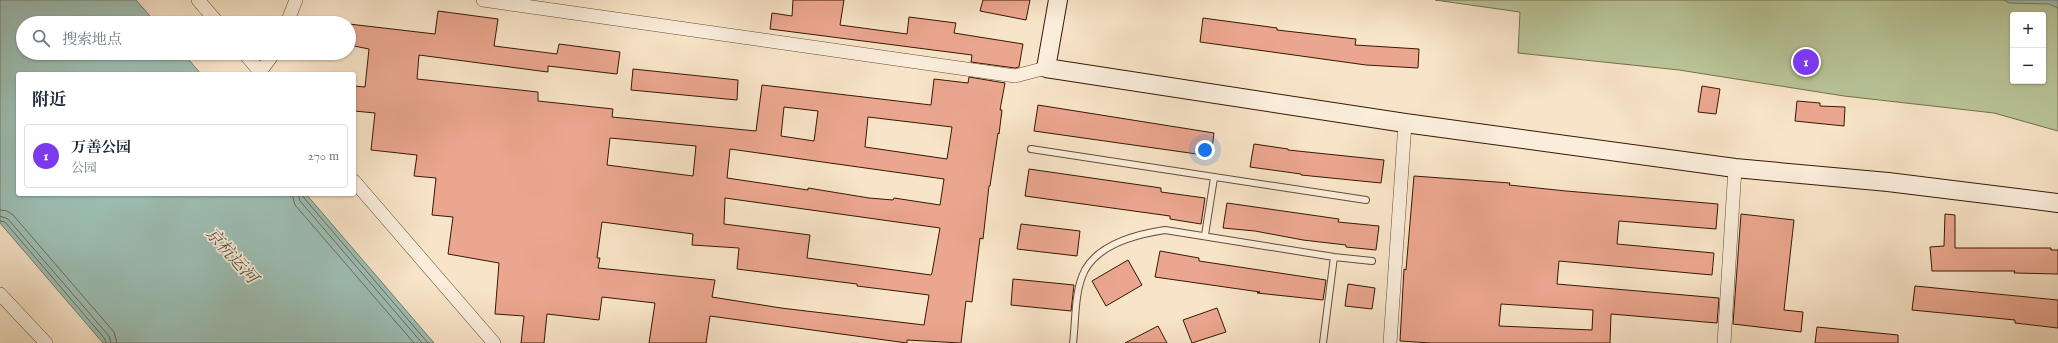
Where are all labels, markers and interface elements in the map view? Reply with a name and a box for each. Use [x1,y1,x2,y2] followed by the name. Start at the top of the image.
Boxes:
[2010,12,2046,84] map controls
[2010,12,2046,48] button: +
[16,16,356,60] search box
[30,27,52,49] icon: search
[62,30,122,49] text: 搜索地点
[1793,47,1819,77] pin: 1
[2010,48,2046,84] button: −
[32,90,66,111] text: 附近
[71,138,131,157] text: 万善公园
[1195,140,1215,160] your location
[44,148,48,165] text: 1
[308,148,339,165] text: 270 m
[71,160,97,177] text: 公园
[200,224,264,291] water label: 京杭运河

